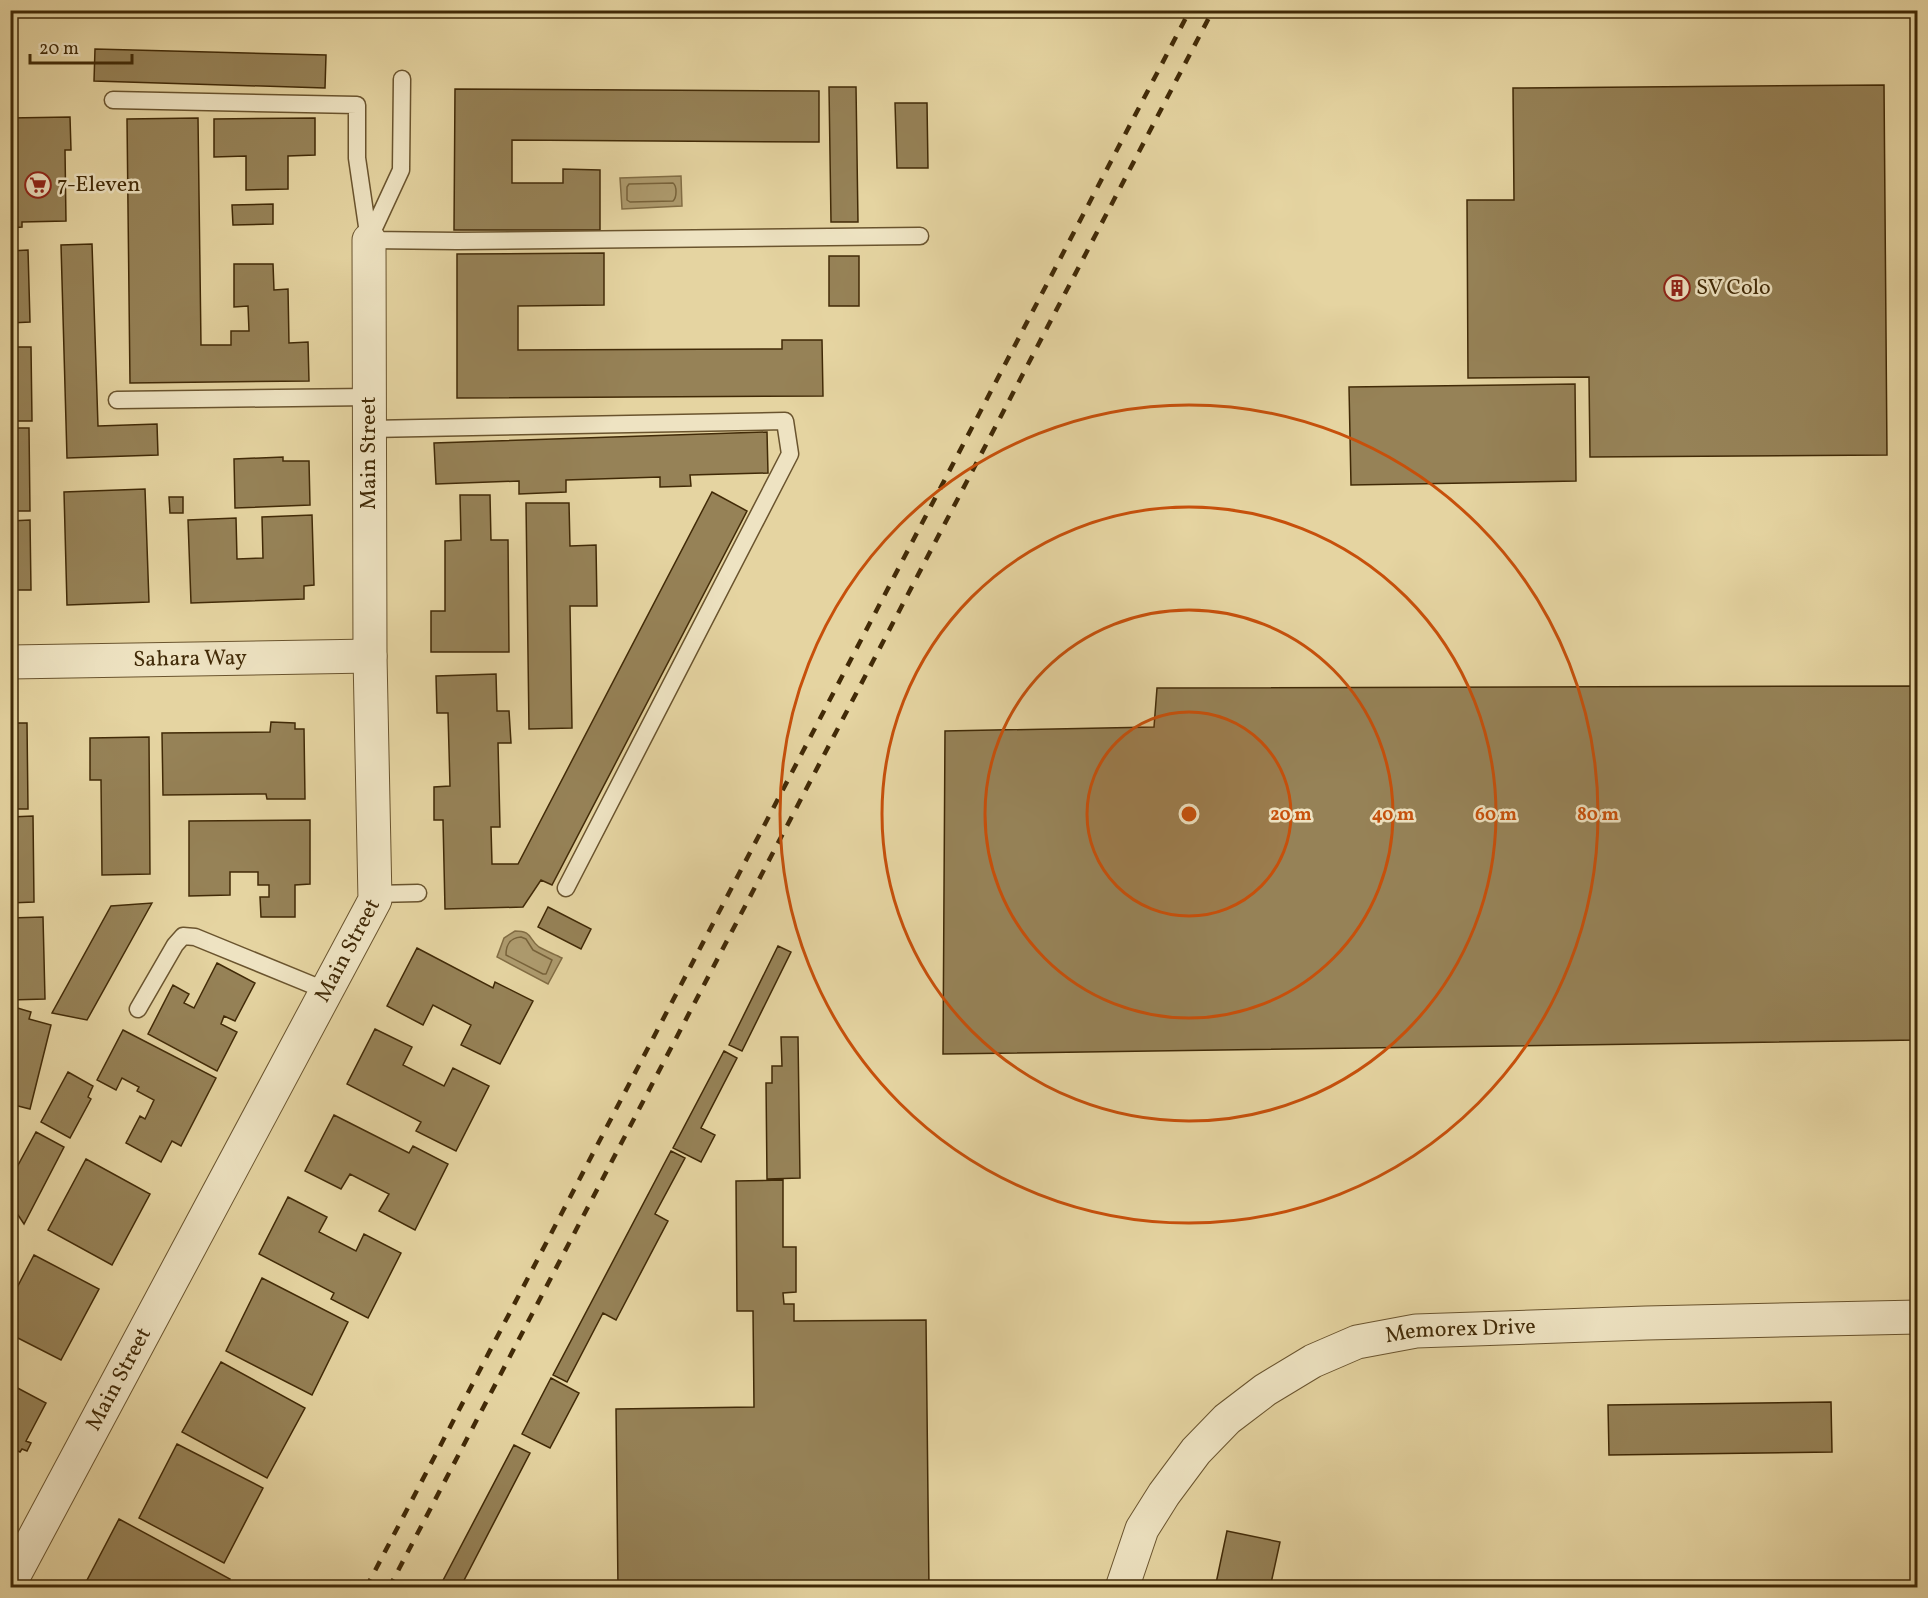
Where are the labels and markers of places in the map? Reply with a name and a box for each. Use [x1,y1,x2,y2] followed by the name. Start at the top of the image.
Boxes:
[23,170,53,200] supermarket icon: 7-Eleven
[57,170,140,201] place label: 7-Eleven
[1662,273,1692,303] building icon: SV Colo
[1696,273,1771,304] place label: SV Colo
[1179,804,1199,824] centre of rings

